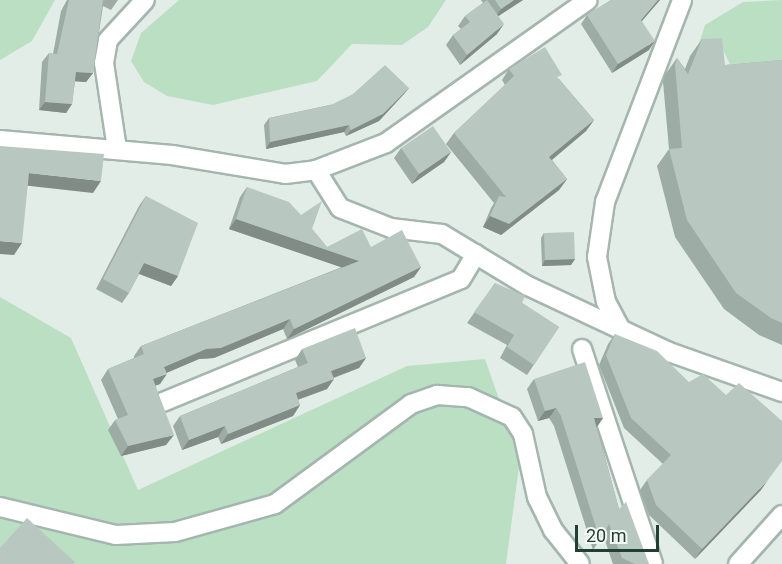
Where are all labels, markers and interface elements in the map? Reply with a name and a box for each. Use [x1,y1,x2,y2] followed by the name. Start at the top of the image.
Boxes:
[578,513,662,551] scale bar
[586,525,626,546] text: 20 m

